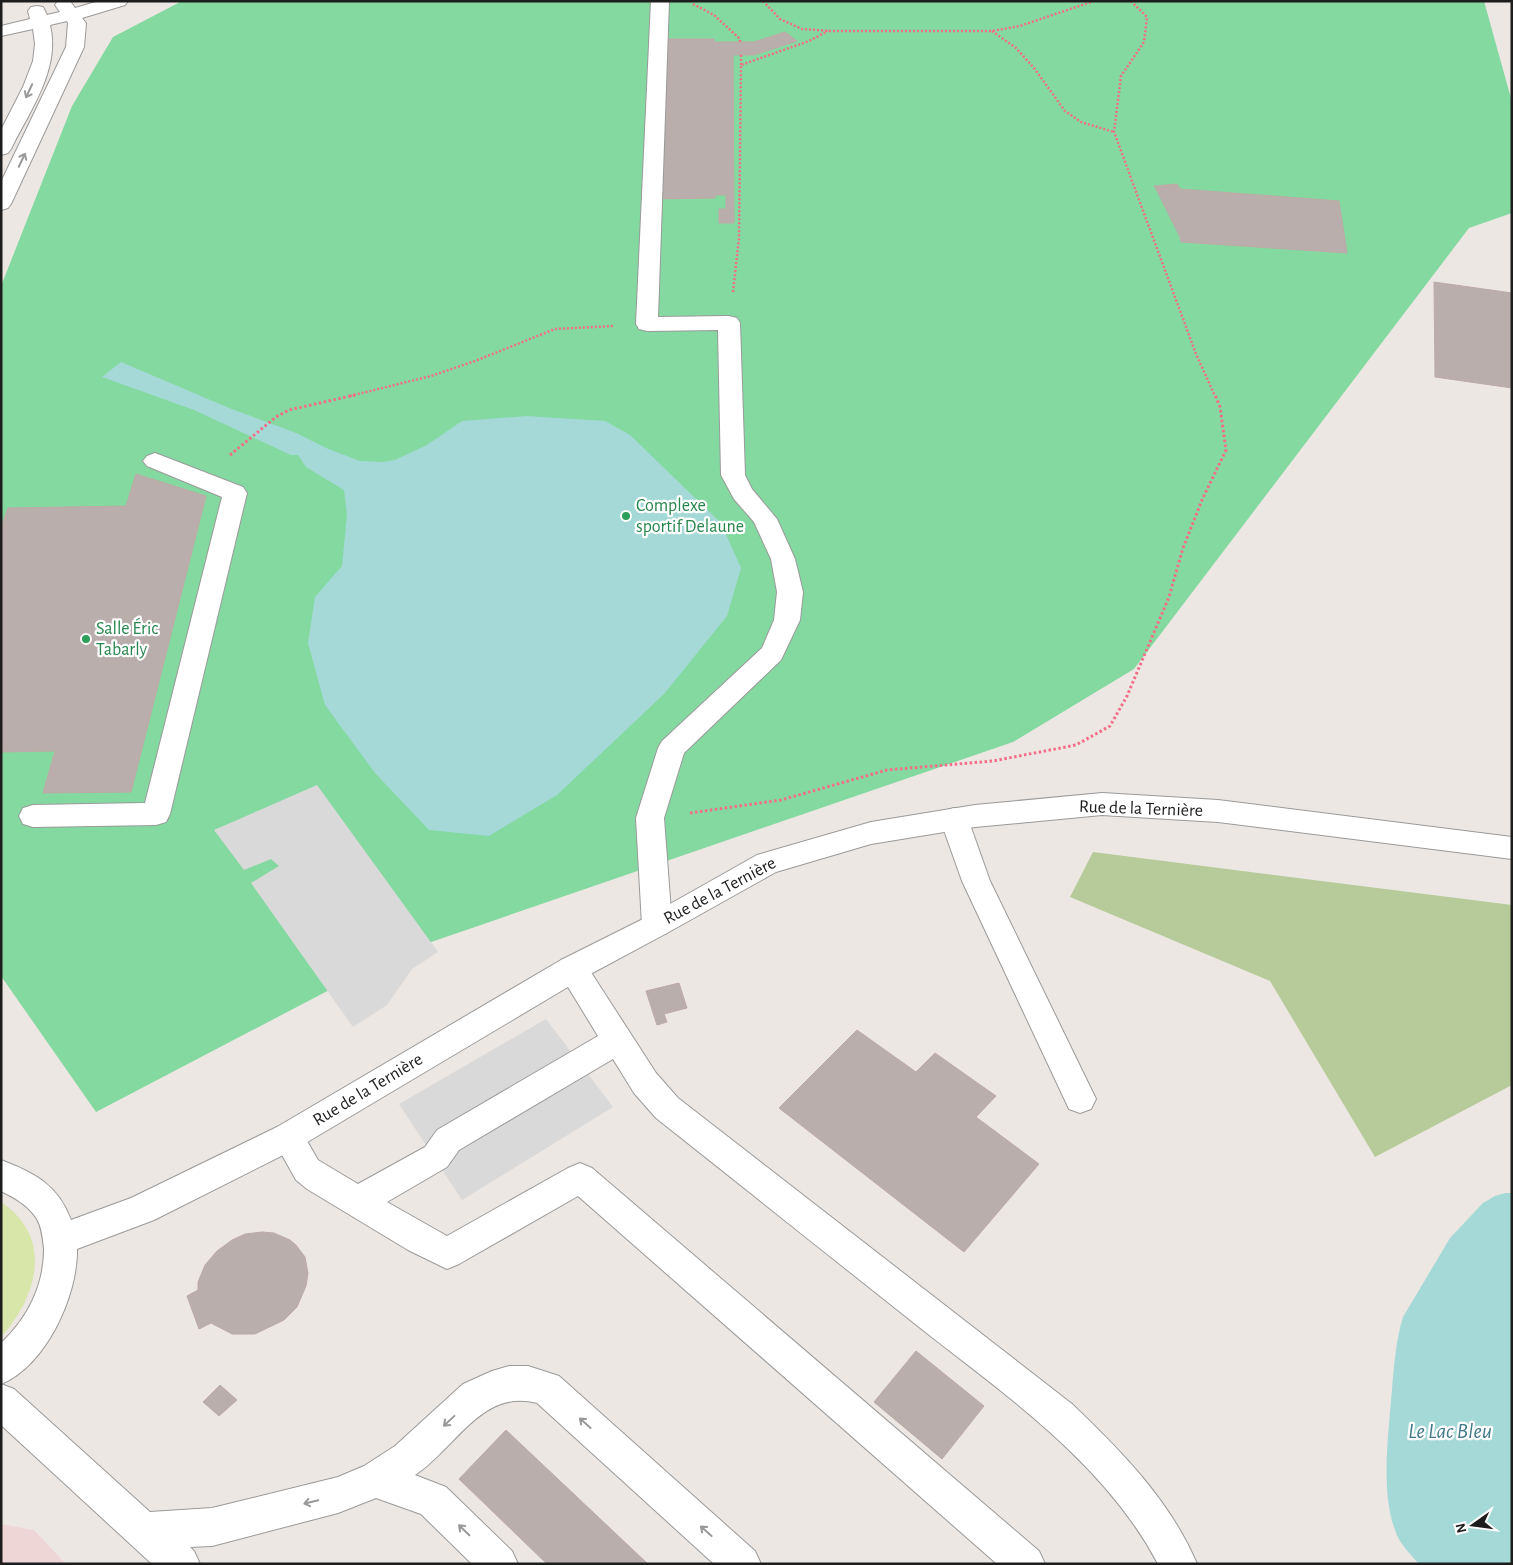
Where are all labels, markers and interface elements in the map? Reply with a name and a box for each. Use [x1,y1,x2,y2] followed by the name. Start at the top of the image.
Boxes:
[24,83,33,98] one-way arrow
[17,152,27,167] one-way arrow
[636,497,744,536] place label: Complexe sportif Delaune
[620,510,632,522] marker: Complexe sportif Delaune
[96,617,158,659] place label: Salle Éric Tabarly
[80,633,92,645] marker: Salle Éric Tabarly
[1079,798,1203,820] street label: Rue de la Ternière
[661,854,779,928] street label: Rue de la Ternière
[310,1050,426,1130] street label: Rue de la Ternière
[443,1415,455,1427] one-way arrow
[579,1417,592,1428] one-way arrow
[1408,1420,1492,1442] water label: Le Lac Bleu
[304,1498,320,1507] one-way arrow
[1448,1500,1498,1550] north arrow
[1453,1521,1469,1534] text: N
[458,1524,470,1536] one-way arrow
[700,1525,713,1537] one-way arrow

